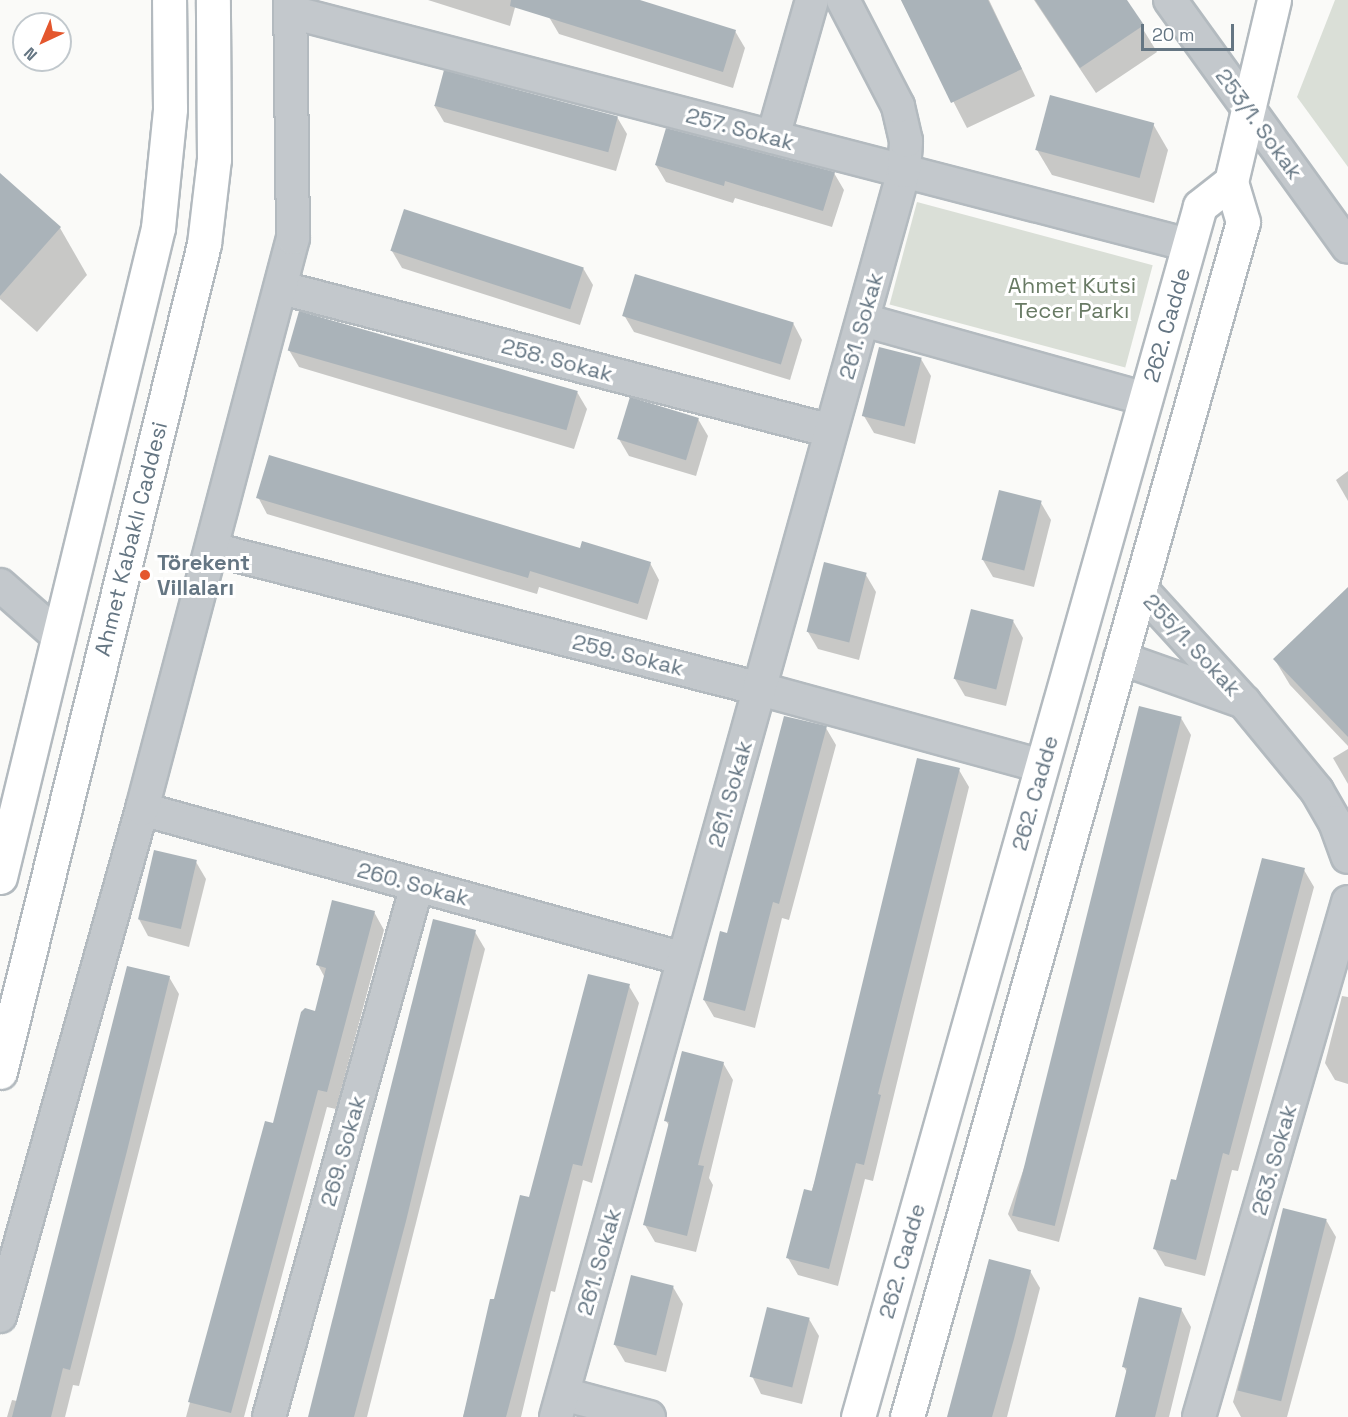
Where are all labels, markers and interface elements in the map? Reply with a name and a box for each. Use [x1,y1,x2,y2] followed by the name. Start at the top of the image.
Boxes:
[12,12,72,72] north arrow
[1144,12,1237,50] scale bar
[1152,23,1195,46] text: 20 m
[19,43,42,65] text: N
[1210,63,1308,185] street label: 253/1. Sokak
[683,102,797,156] street label: 257. Sokak
[1138,264,1196,386] street label: 262. Cadde
[833,269,889,383] street label: 261. Sokak
[1008,272,1136,324] park label: Ahmet Kutsi Tecer Parkı
[498,332,616,388] street label: 258. Sokak
[89,419,173,659] street label: Ahmet Kabaklı Caddesi
[157,549,250,600] place label: Törekent Villaları
[138,568,152,582] marker: Törekent Villaları
[1138,588,1246,702] street label: 255/1. Sokak
[569,628,687,682] street label: 259. Sokak
[1006,732,1064,854] street label: 262. Cadde
[702,737,758,851] street label: 261. Sokak
[354,856,472,912] street label: 260. Sokak
[315,1092,371,1210] street label: 269. Sokak
[1246,1101,1302,1219] street label: 263. Sokak
[873,1200,931,1322] street label: 262. Cadde
[571,1205,627,1319] street label: 261. Sokak

